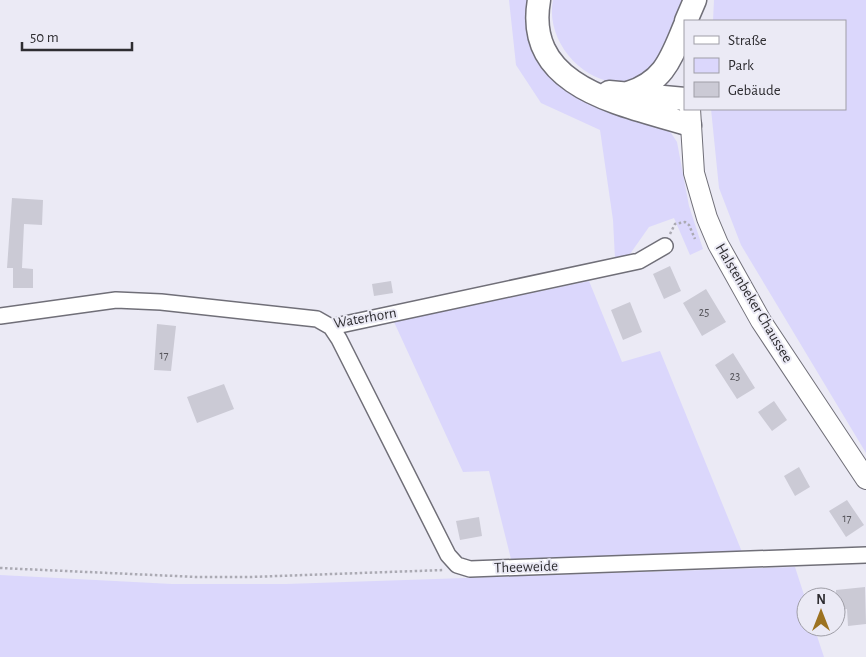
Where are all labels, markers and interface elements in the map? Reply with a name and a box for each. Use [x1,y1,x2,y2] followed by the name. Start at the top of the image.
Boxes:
[22,20,132,52] scale bar
[684,20,846,110] legend
[30,30,59,45] text: 50 m
[728,33,767,48] text: Straße
[728,58,754,73] text: Park
[728,83,781,98] text: Gebäude
[713,241,795,365] street label: Halstenbeker Chaussee
[332,305,398,331] street label: Waterhorn
[699,306,709,318] house number: 25
[159,349,169,361] house number: 17
[730,370,740,382] house number: 23
[842,512,852,524] house number: 17
[494,558,558,576] street label: Theeweide
[796,587,846,637] north arrow
[816,593,826,607] text: N

